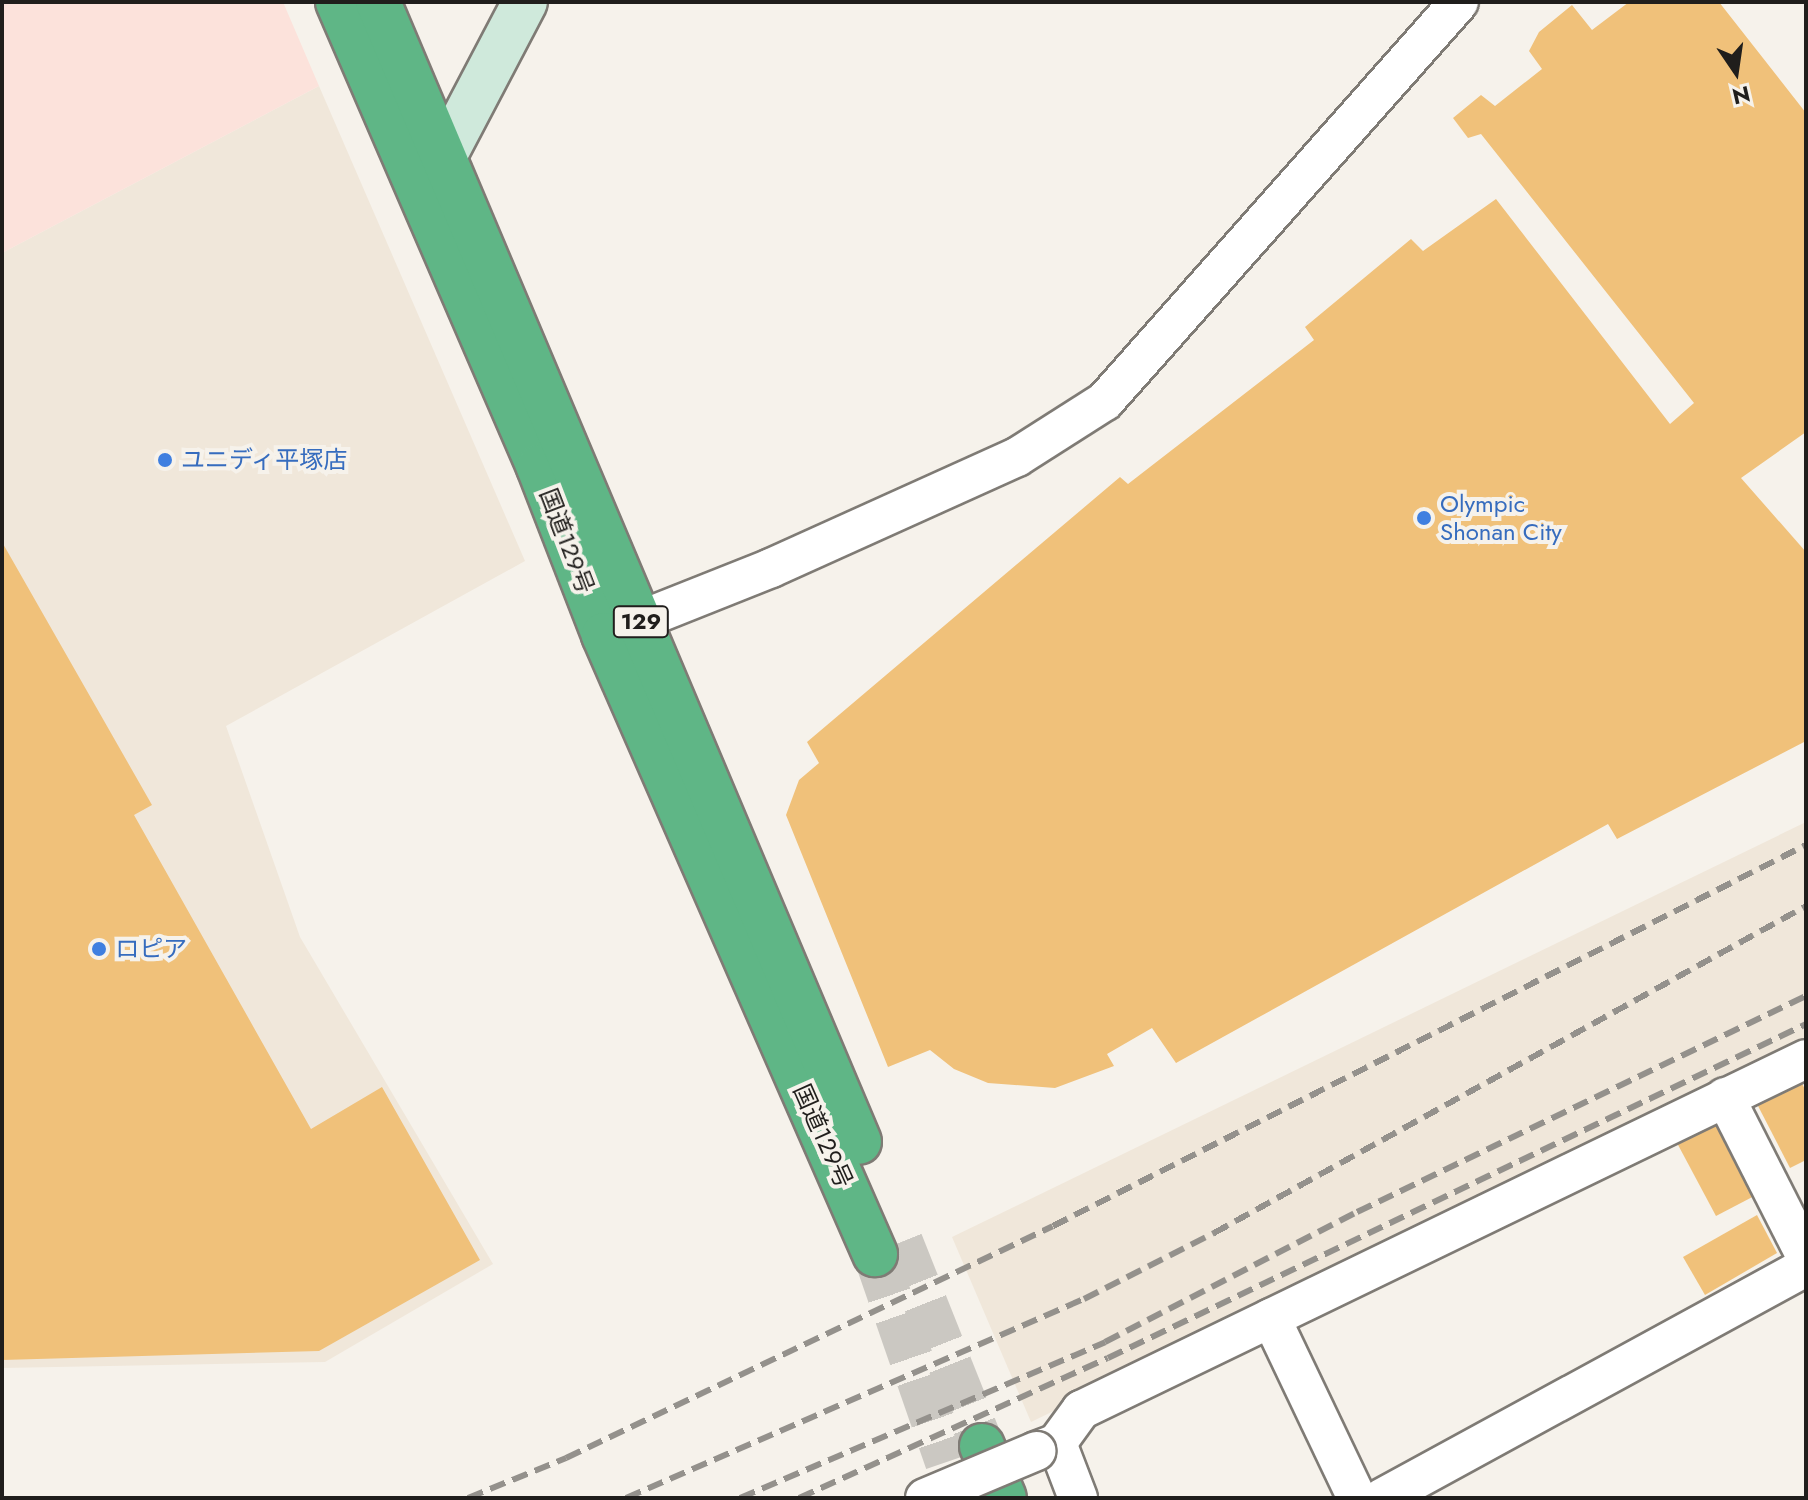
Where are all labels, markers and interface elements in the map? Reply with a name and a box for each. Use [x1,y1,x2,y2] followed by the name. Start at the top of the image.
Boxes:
[1696,32,1776,112] north arrow
[1729,78,1754,113] text: N
[181,446,349,474] place label: ユニディ平塚店
[156,451,174,469] marker: ユニディ平塚店
[534,484,600,598] street label: 国道129号
[1440,490,1562,546] place label: Olympic Shonan City
[1415,509,1433,527] marker: Olympic Shonan City
[611,604,671,640] road number: 129
[115,935,187,963] place label: ロピア
[90,940,108,958] marker: ロピア
[787,1080,859,1192] street label: 国道129号

